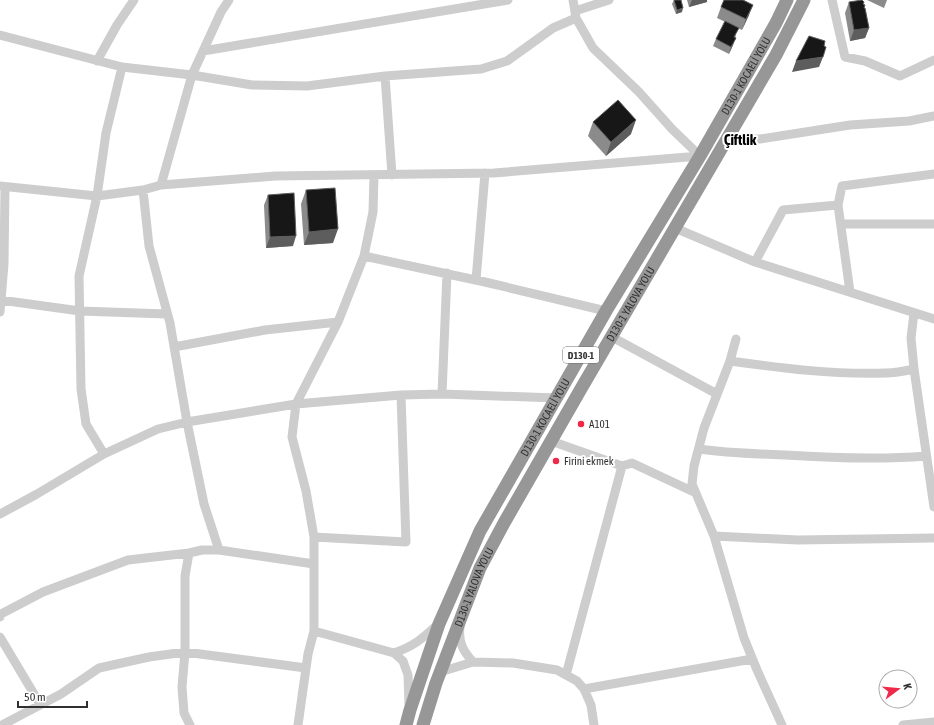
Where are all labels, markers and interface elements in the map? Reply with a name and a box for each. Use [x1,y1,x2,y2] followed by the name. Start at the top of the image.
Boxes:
[719,35,773,117] street label: D130-1 KOCAELİ YOLU
[724,131,757,148] district label: Çiftlik
[604,264,657,344] street label: D130-1 YALOVA YOLU
[563,347,599,363] road number: D130-1
[518,376,572,458] street label: D130-1 KOCAELİ YOLU
[589,418,610,430] place label: A101
[576,419,586,429] marker: A101
[564,455,614,467] place label: Firini ekmek
[551,456,561,466] marker: Firini ekmek
[452,546,496,628] street label: D130-1 YALOVA YOLU
[878,669,918,709] north arrow
[901,682,914,691] text: K
[18,683,87,709] scale bar
[24,690,46,704] text: 50 m

